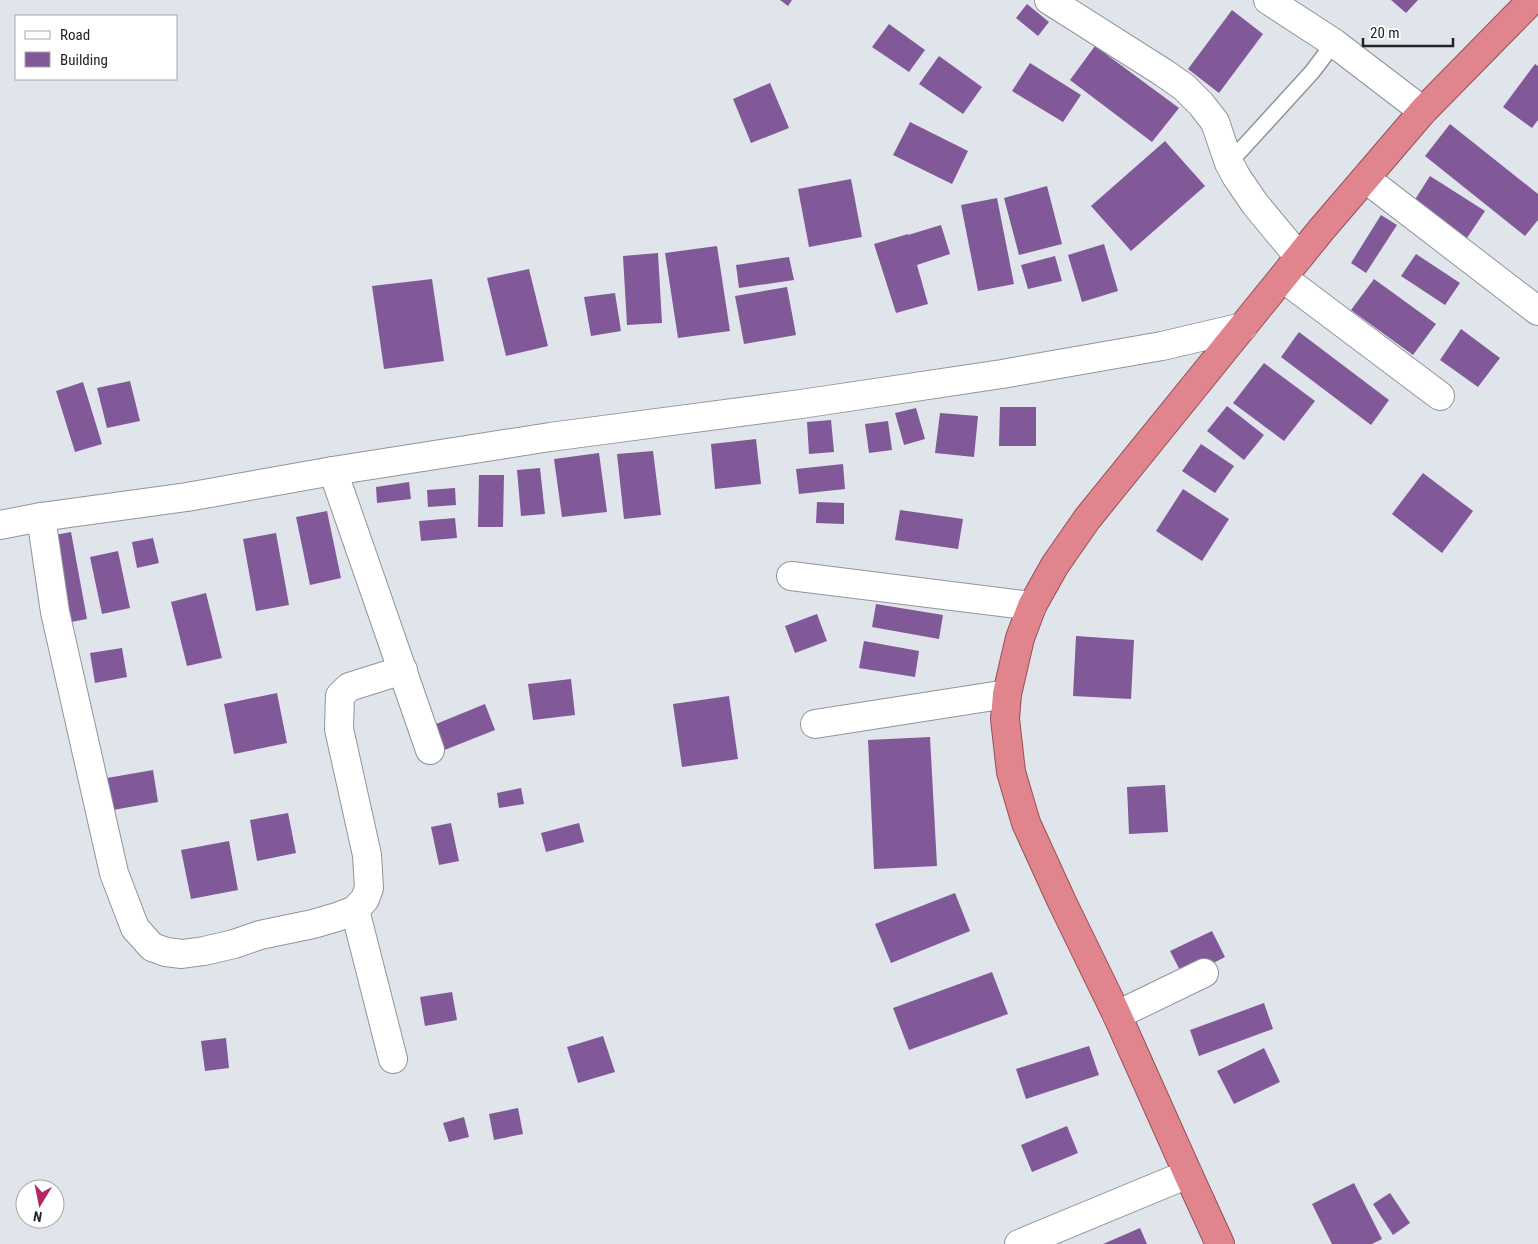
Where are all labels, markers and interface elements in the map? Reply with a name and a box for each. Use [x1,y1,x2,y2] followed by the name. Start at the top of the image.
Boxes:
[15,15,178,80] legend
[1363,15,1453,47] scale bar
[1370,24,1400,42] text: 20 m
[60,26,90,44] text: Road
[60,51,108,69] text: Building
[15,1179,65,1229] north arrow
[32,1208,43,1225] text: N

